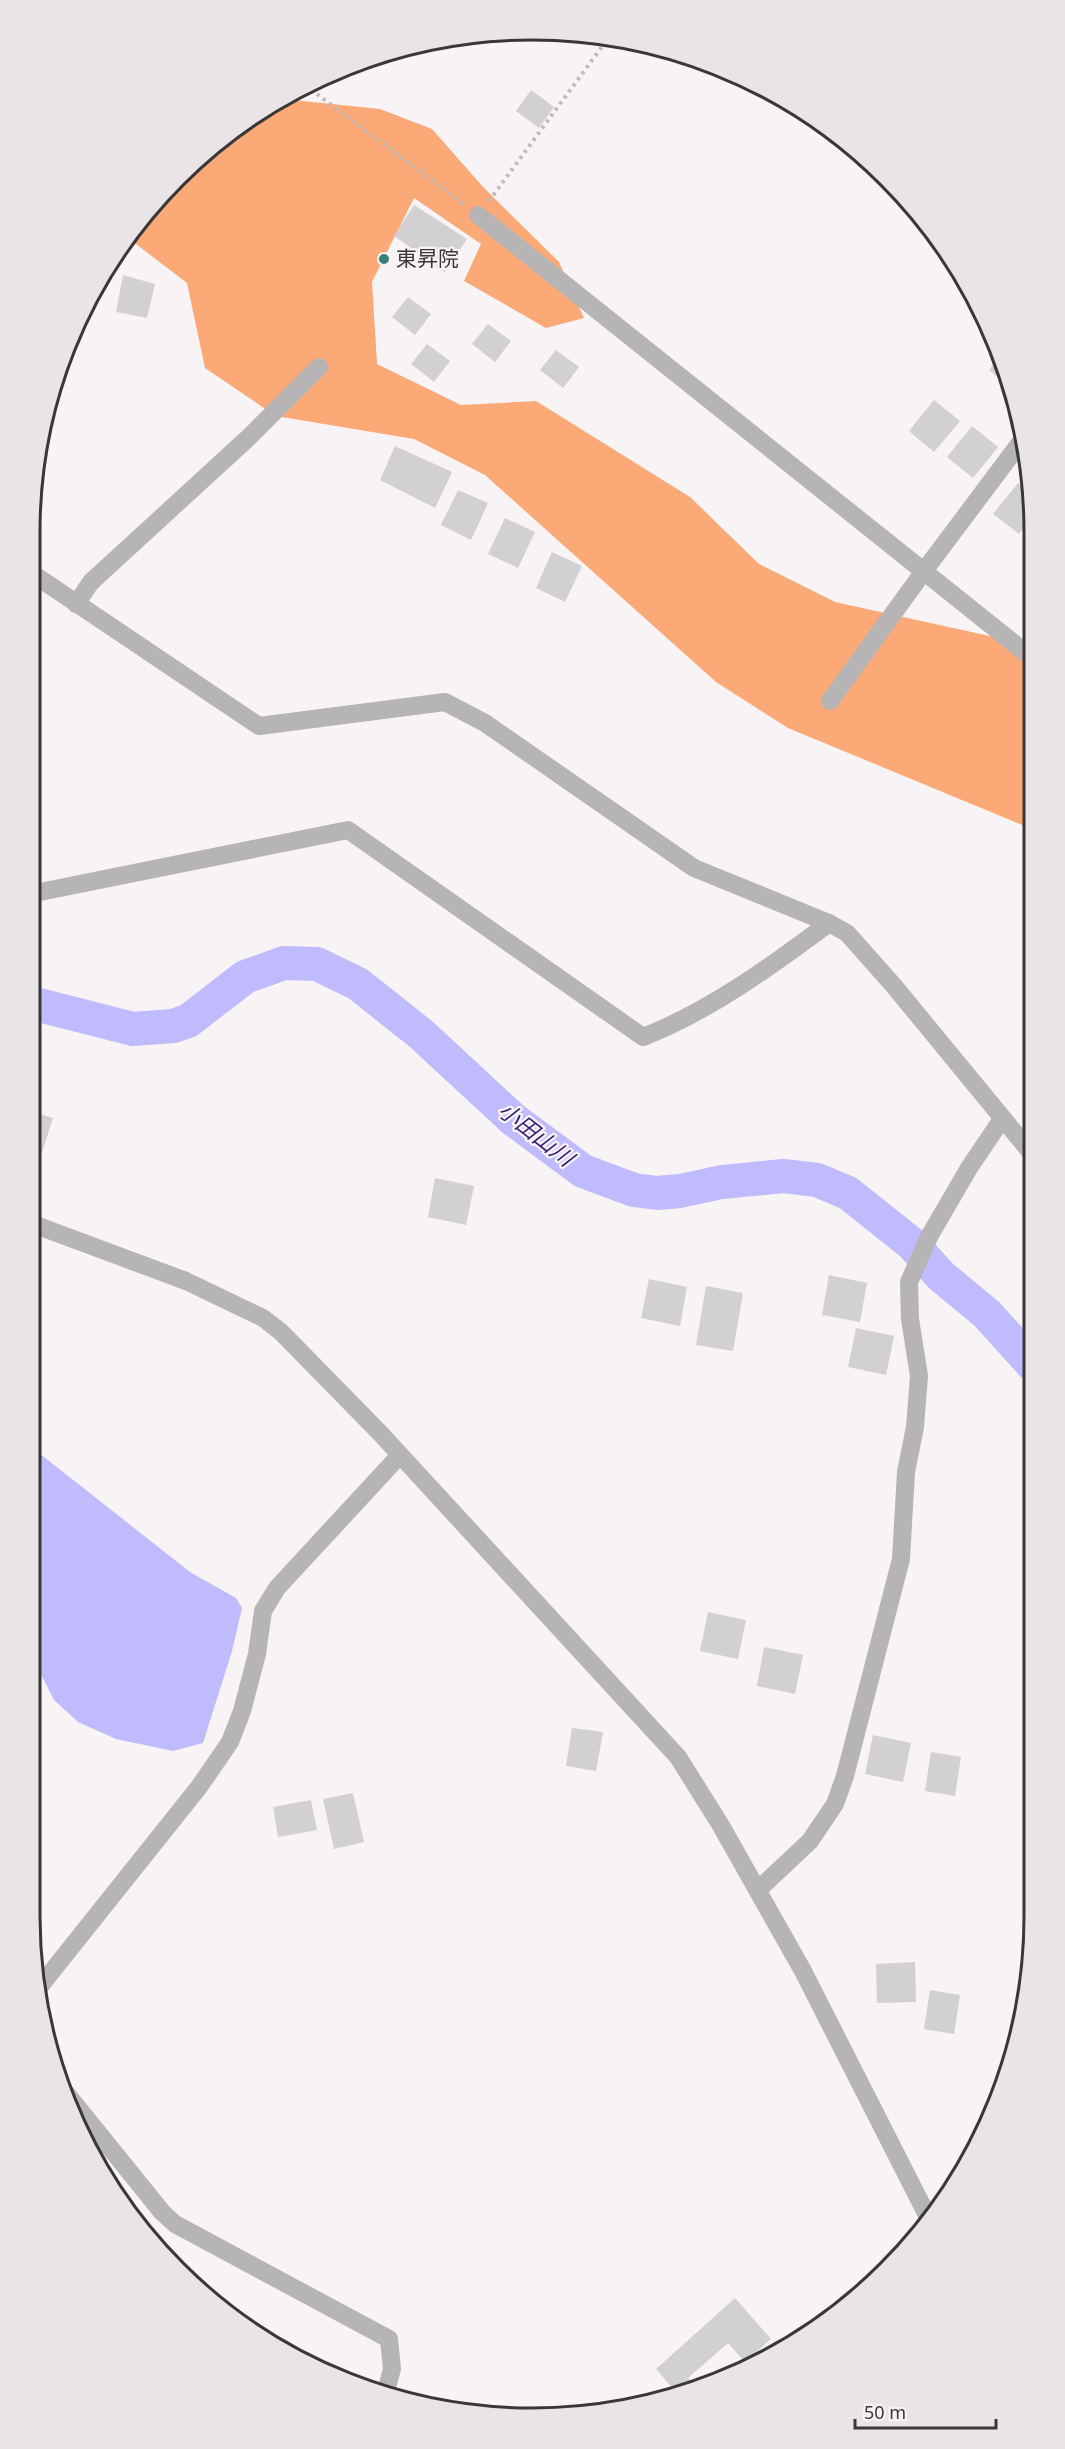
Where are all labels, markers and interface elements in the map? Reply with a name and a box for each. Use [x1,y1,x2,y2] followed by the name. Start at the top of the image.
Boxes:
[396,244,459,272] place label: 東昇院
[377,252,391,266] marker: 東昇院
[493,1094,582,1173] water label: 小田山川
[855,2392,996,2430] scale bar
[864,2400,906,2424] text: 50 m

